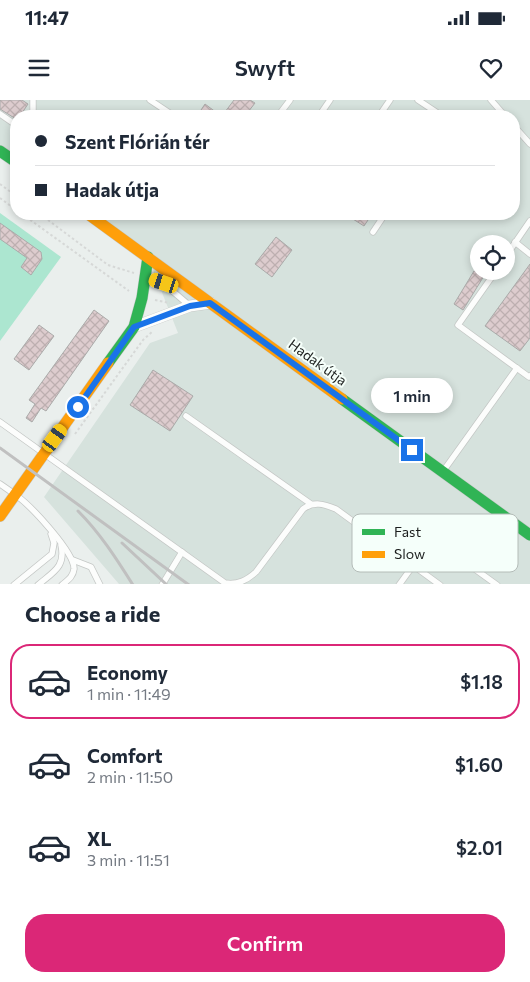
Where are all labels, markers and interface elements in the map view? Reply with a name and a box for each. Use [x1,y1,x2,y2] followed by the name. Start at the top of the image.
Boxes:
[25,6,69,29] text: 11:47
[25,54,53,82] icon: menu
[235,54,295,81] text: Swyft
[477,54,505,82] icon: heart
[65,130,210,153] text: Szent Flórián tér
[65,178,159,201] text: Hadak útja
[470,235,515,280] map controls
[470,235,515,280] button: locate
[147,271,180,295] car
[286,335,350,389] street label: Hadak útja
[371,378,453,412] callout: 1 min
[393,386,431,405] text: 1 min
[67,396,89,418] route start
[40,421,69,455] car
[401,439,423,461] route end
[352,514,518,572] legend
[394,523,421,540] text: Fast
[394,545,425,562] text: Slow
[25,600,160,627] text: Choose a ride
[27,659,72,704] icon: car
[87,661,168,684] text: Economy
[460,670,503,693] text: $1.18
[87,684,171,703] text: 1 min · 11:49
[27,742,72,787] icon: car
[87,744,163,767] text: Comfort
[455,753,503,776] text: $1.60
[87,767,173,786] text: 2 min · 11:50
[27,825,72,870] icon: car
[87,827,112,850] text: XL
[456,836,503,859] text: $2.01
[87,850,170,869] text: 3 min · 11:51
[25,914,505,972] button: Confirm

